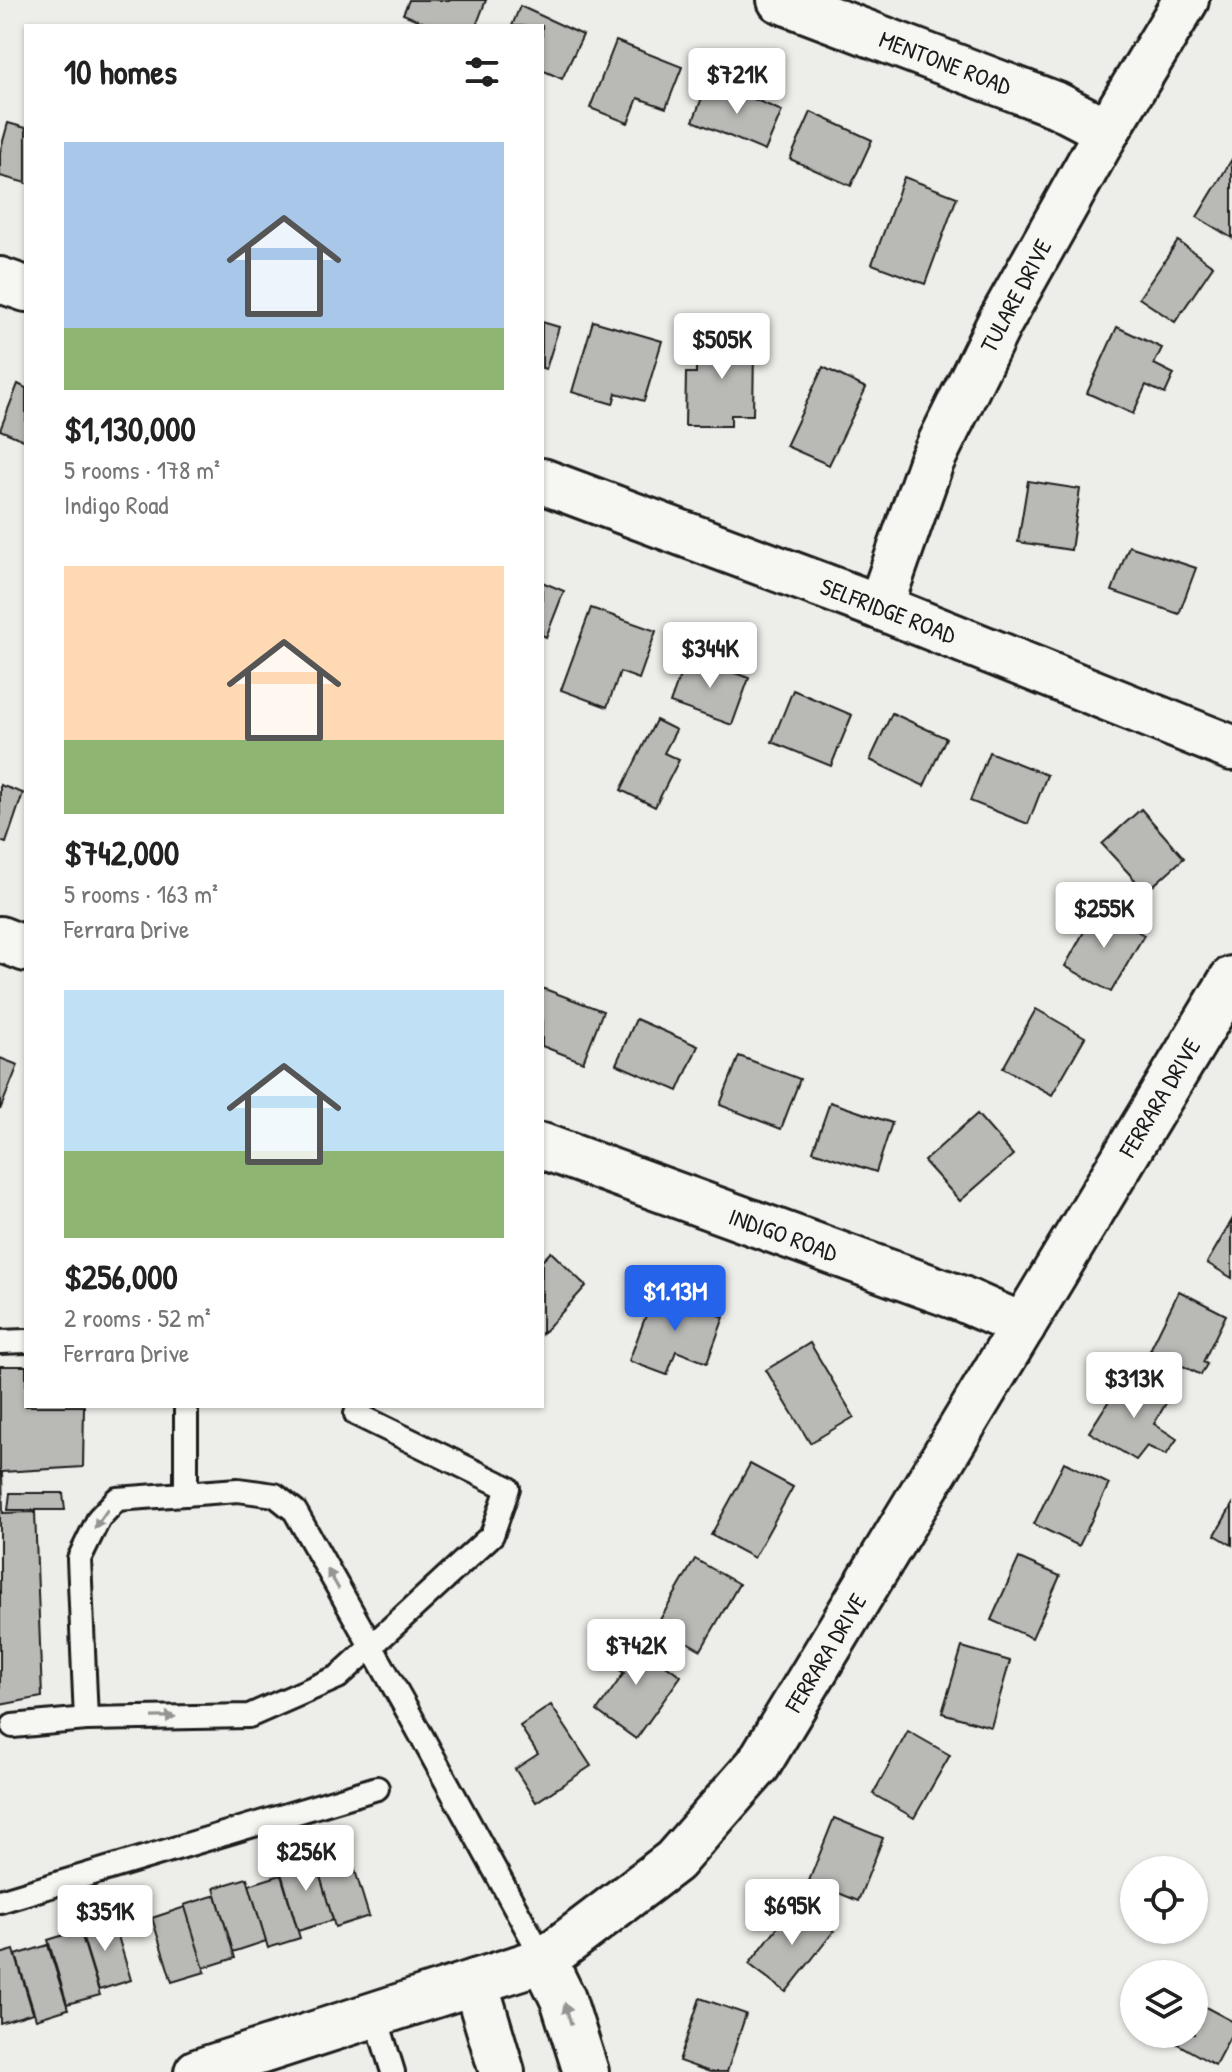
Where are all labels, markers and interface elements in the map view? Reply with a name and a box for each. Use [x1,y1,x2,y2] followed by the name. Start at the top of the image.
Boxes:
[875,22,1016,102] street label: MENTONE ROAD
[681,48,793,116] pin: $721K
[64,49,177,95] text: 10 homes
[460,50,504,94] icon: filters
[706,56,768,91] text: $721K
[212,194,356,338] icon: home
[972,233,1059,358] street label: TULARE DRIVE
[666,313,778,381] pin: $505K
[692,321,752,356] text: $505K
[64,406,196,452] text: $1,130,000
[64,452,220,487] text: 5 rooms · 178 m²
[64,487,168,522] text: Indigo Road
[816,570,961,651] street label: SELFRIDGE ROAD
[212,618,356,762] icon: home
[654,622,766,690] pin: $344K
[681,630,739,665] text: $344K
[64,830,179,876] text: $742,000
[64,876,218,911] text: 5 rooms · 163 m²
[1048,882,1160,950] pin: $255K
[1074,890,1134,925] text: $255K
[64,911,189,946] text: Ferrara Drive
[1111,1032,1207,1164] street label: FERRARA DRIVE
[212,1042,356,1186] icon: home
[725,1200,843,1269] street label: INDIGO ROAD
[64,1254,178,1300] text: $256,000
[610,1265,740,1333] pin: $1.13M
[643,1273,707,1308] text: $1.13M
[64,1300,211,1335] text: 2 rooms · 52 m²
[64,1335,189,1370] text: Ferrara Drive
[1078,1352,1190,1420] pin: $313K
[1104,1360,1164,1395] text: $313K
[94,1509,109,1530] one-way arrow
[326,1568,340,1590] one-way arrow
[777,1587,873,1719] street label: FERRARA DRIVE
[580,1619,692,1687] pin: $742K
[605,1627,667,1662] text: $742K
[152,1711,177,1724] one-way arrow
[250,1825,362,1893] pin: $256K
[276,1833,336,1868] text: $256K
[1120,1856,1208,2048] map controls
[1120,1856,1208,1944] button: locate
[736,1879,848,1947] pin: $695K
[49,1885,161,1953] pin: $351K
[763,1887,821,1922] text: $695K
[76,1893,134,1928] text: $351K
[1120,1960,1208,2048] button: layers
[561,2002,574,2026] one-way arrow

